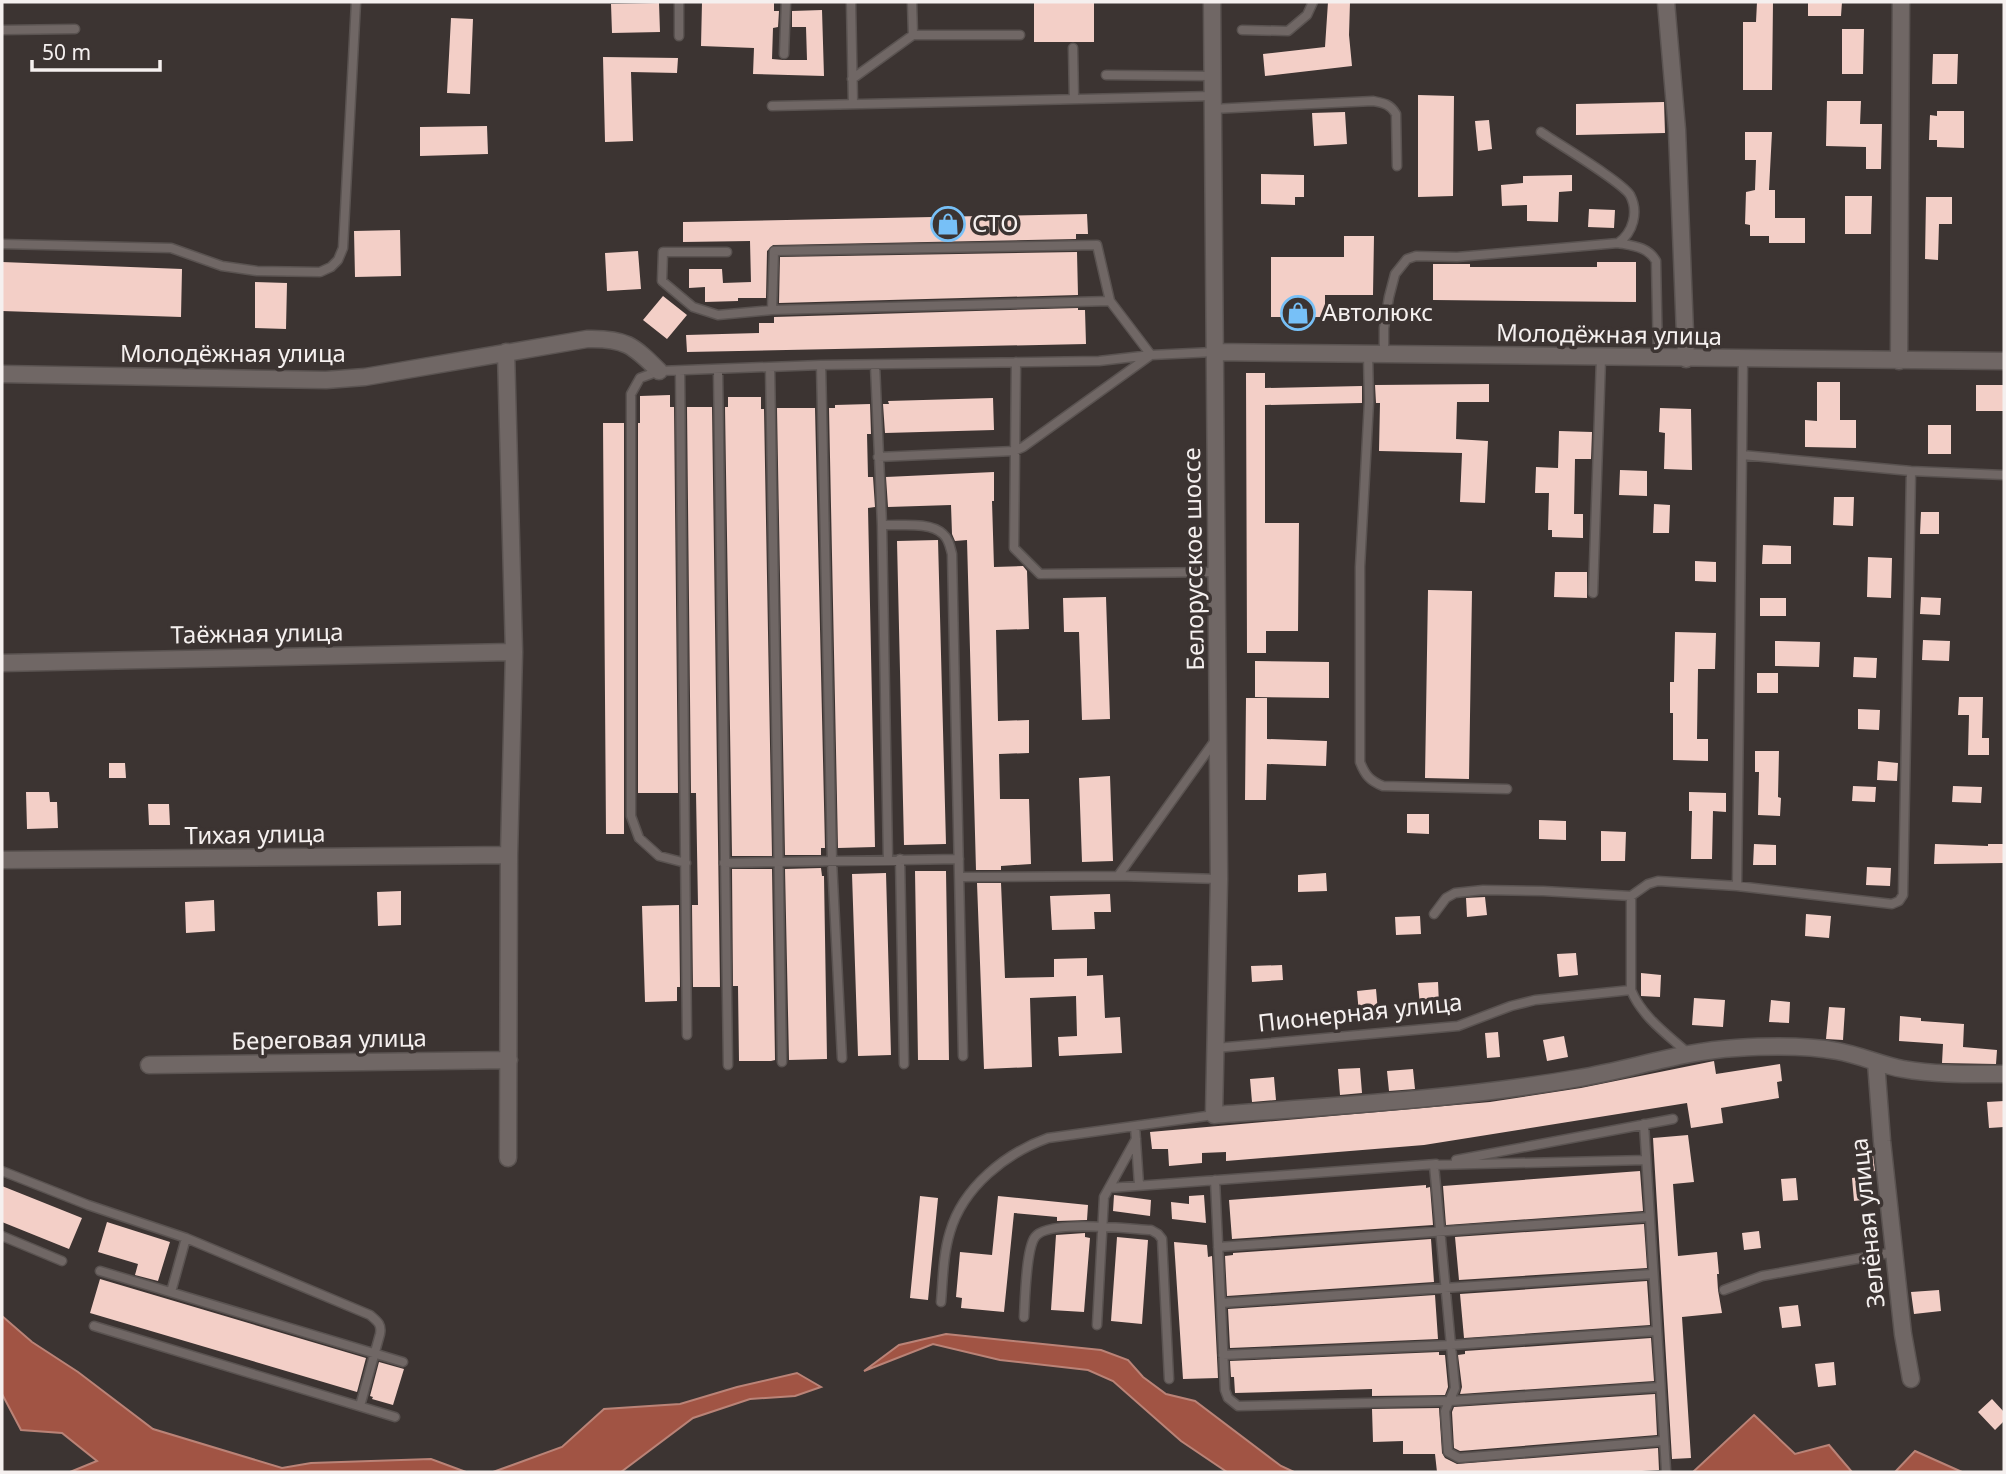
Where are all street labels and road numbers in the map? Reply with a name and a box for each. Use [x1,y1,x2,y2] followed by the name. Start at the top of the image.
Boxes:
[1496,315,1722,352] street label: Молодёжная улица
[120,336,346,369] street label: Молодёжная улица
[1174,447,1211,671] street label: Белорусское шоссе
[170,614,344,651] street label: Таёжная улица
[184,816,326,851] street label: Тихая улица
[1256,984,1464,1039] street label: Пионерная улица
[231,1020,427,1057] street label: Береговая улица
[1841,1137,1892,1310] street label: Зелёная улица

